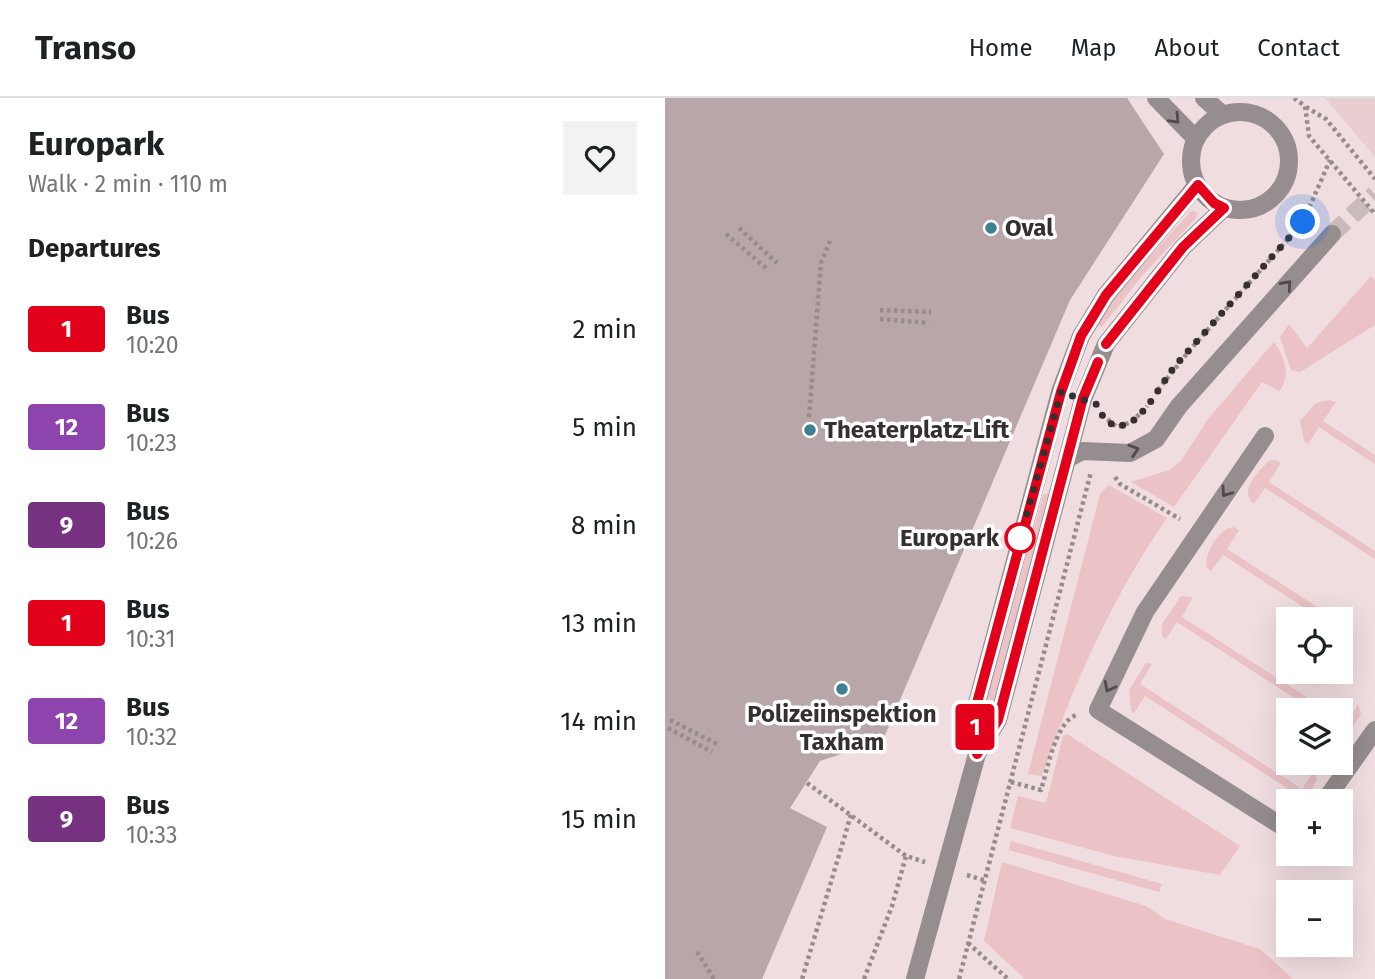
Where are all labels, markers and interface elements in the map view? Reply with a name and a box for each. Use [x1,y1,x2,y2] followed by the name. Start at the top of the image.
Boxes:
[35,28,136,68] text: Transo
[969,34,1033,62] text: Home
[1071,34,1117,62] text: Map
[1155,34,1219,62] text: About
[1257,34,1340,62] text: Contact
[1167,111,1180,124] one-way arrow
[563,121,637,195] button: heart
[28,124,164,164] text: Europark
[28,170,228,198] text: Walk · 2 min · 110 m
[1285,204,1320,239] your location
[1005,214,1054,242] place label: Oval
[983,220,999,236] marker: Oval
[28,233,161,264] text: Departures
[1279,280,1291,293] one-way arrow
[126,300,169,331] text: Bus
[572,314,637,345] text: 2 min
[61,315,72,343] text: 1
[126,331,179,359] text: 10:20
[126,398,169,429] text: Bus
[572,412,637,443] text: 5 min
[55,413,78,441] text: 12
[824,416,1010,444] place label: Theaterplatz-Lift
[802,422,818,438] marker: Theaterplatz-Lift
[126,429,177,457] text: 10:23
[1128,444,1140,458] one-way arrow
[1222,484,1234,497] one-way arrow
[126,496,169,527] text: Bus
[571,510,637,541] text: 8 min
[60,511,73,539] text: 9
[1005,523,1035,553] marker: Europark
[900,524,1000,552] place label: Europark
[126,527,178,555] text: 10:26
[126,594,169,625] text: Bus
[1276,607,1353,957] map controls
[1276,607,1353,684] button: locate
[561,608,637,639] text: 13 min
[61,609,72,637] text: 1
[126,625,175,653] text: 10:31
[1104,679,1118,692] one-way arrow
[834,681,850,697] marker: Polizeiinspektion Taxham
[126,692,169,723] text: Bus
[1276,698,1353,775] button: layers
[747,700,937,756] place label: Polizeiinspektion Taxham
[952,704,998,750] line badge: 1
[560,706,637,737] text: 14 min
[55,707,78,735] text: 12
[969,713,981,741] text: 1
[126,723,177,751] text: 10:32
[1276,789,1353,866] button: +
[126,790,169,821] text: Bus
[561,804,637,835] text: 15 min
[60,805,73,833] text: 9
[126,821,177,849] text: 10:33
[1276,880,1353,957] button: −

